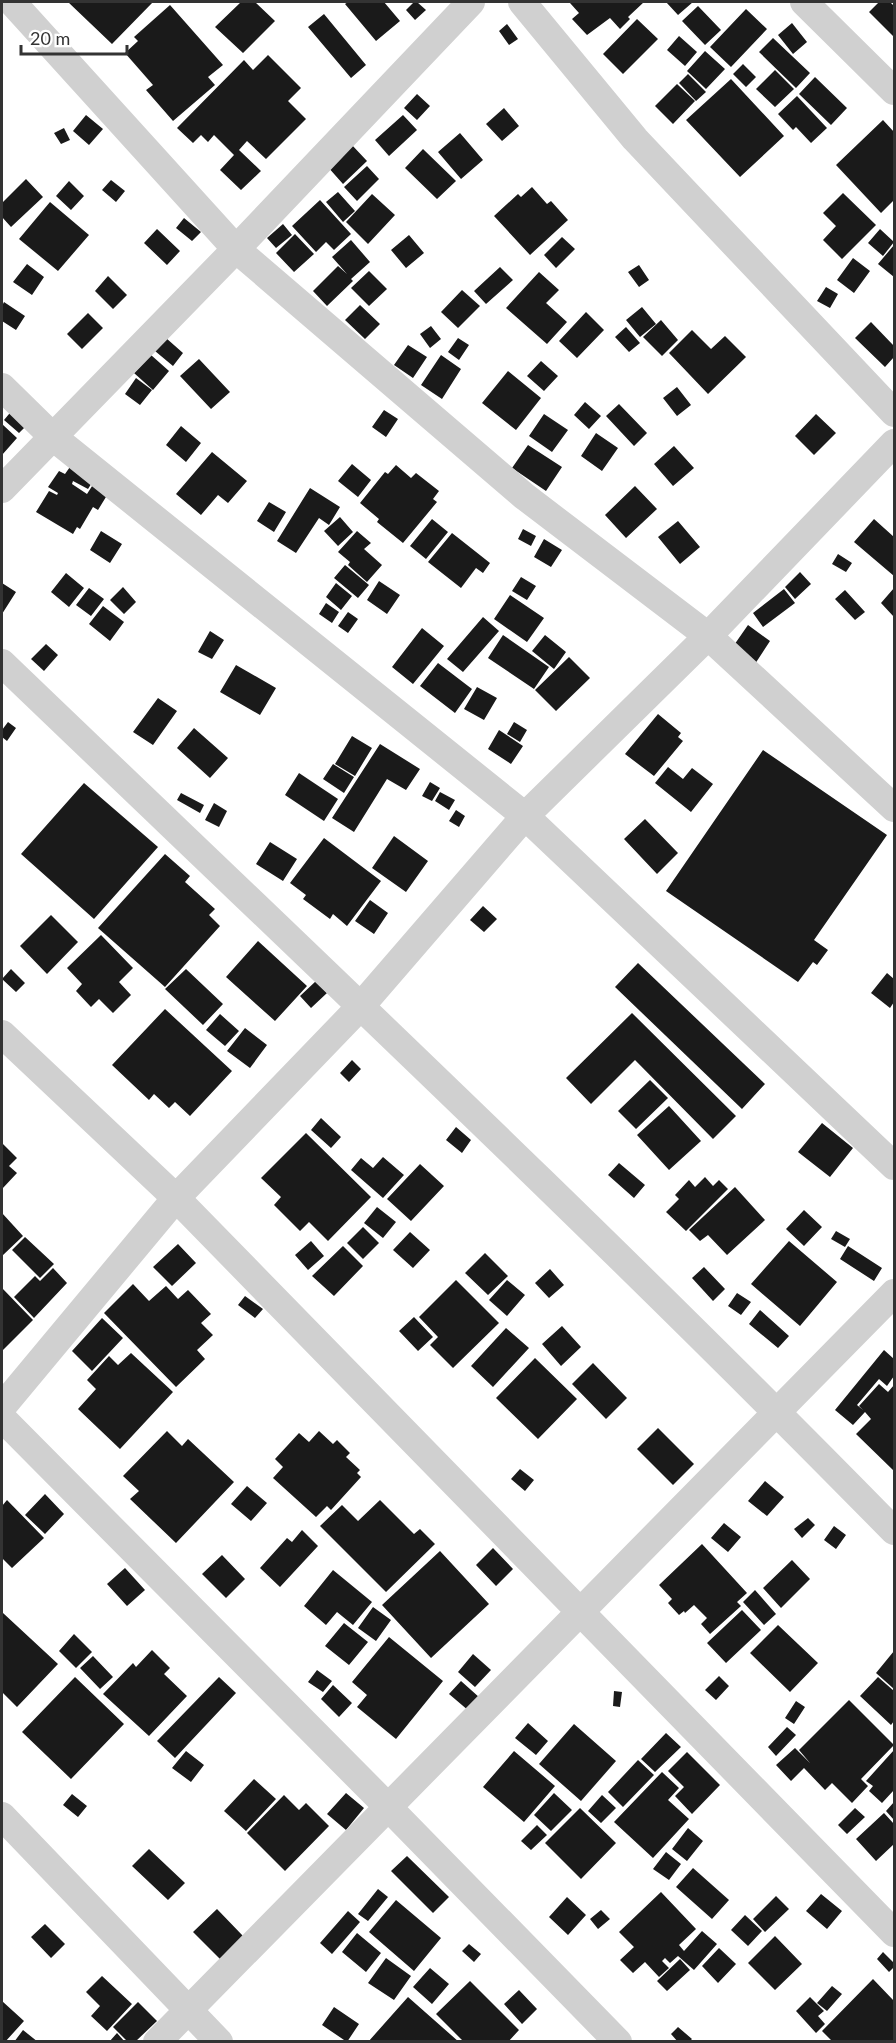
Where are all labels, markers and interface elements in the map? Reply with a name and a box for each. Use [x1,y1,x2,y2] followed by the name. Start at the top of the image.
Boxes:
[21,18,128,56] scale bar
[30,27,70,49] text: 20 m

